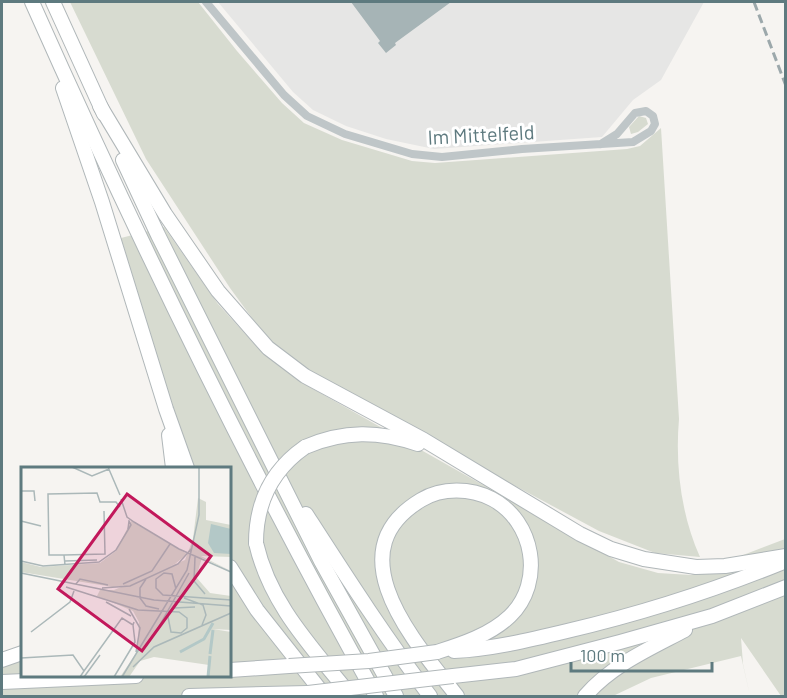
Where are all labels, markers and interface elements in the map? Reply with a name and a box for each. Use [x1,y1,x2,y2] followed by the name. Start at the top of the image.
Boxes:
[427,119,535,149] street label: Im Mittelfeld
[21,467,231,677] inset map
[571,635,712,673] scale bar
[580,644,625,666] text: 100 m

